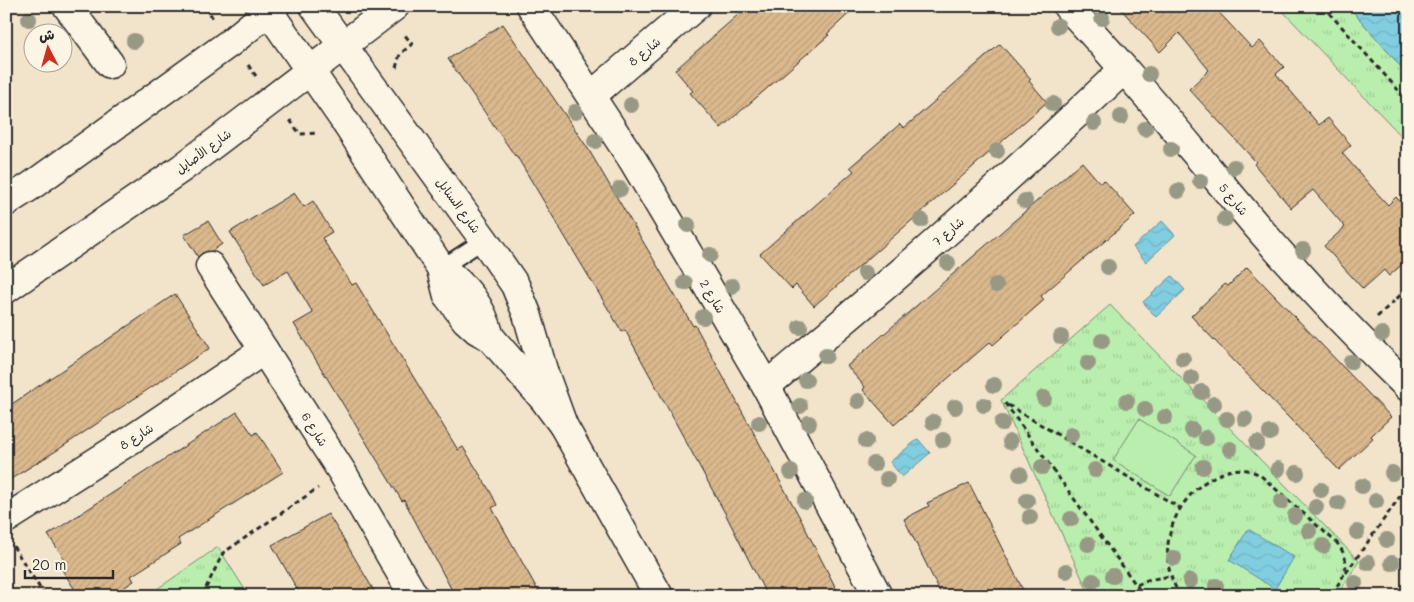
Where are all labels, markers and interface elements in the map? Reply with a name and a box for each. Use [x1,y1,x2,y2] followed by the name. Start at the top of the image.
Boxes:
[22,22,72,72] north arrow
[38,24,55,45] text: ش
[625,33,665,71] street label: شارع 8
[172,125,235,179] street label: شارع الأصايل
[432,174,485,237] street label: شارع السنابل
[1215,180,1252,220] street label: شارع 5
[929,213,968,251] street label: شارع 7
[695,276,729,317] street label: شارع 2
[297,409,332,450] street label: شارع 6
[116,419,157,454] street label: شارع 8
[25,547,112,579] scale bar
[32,554,66,574] text: 20 m

